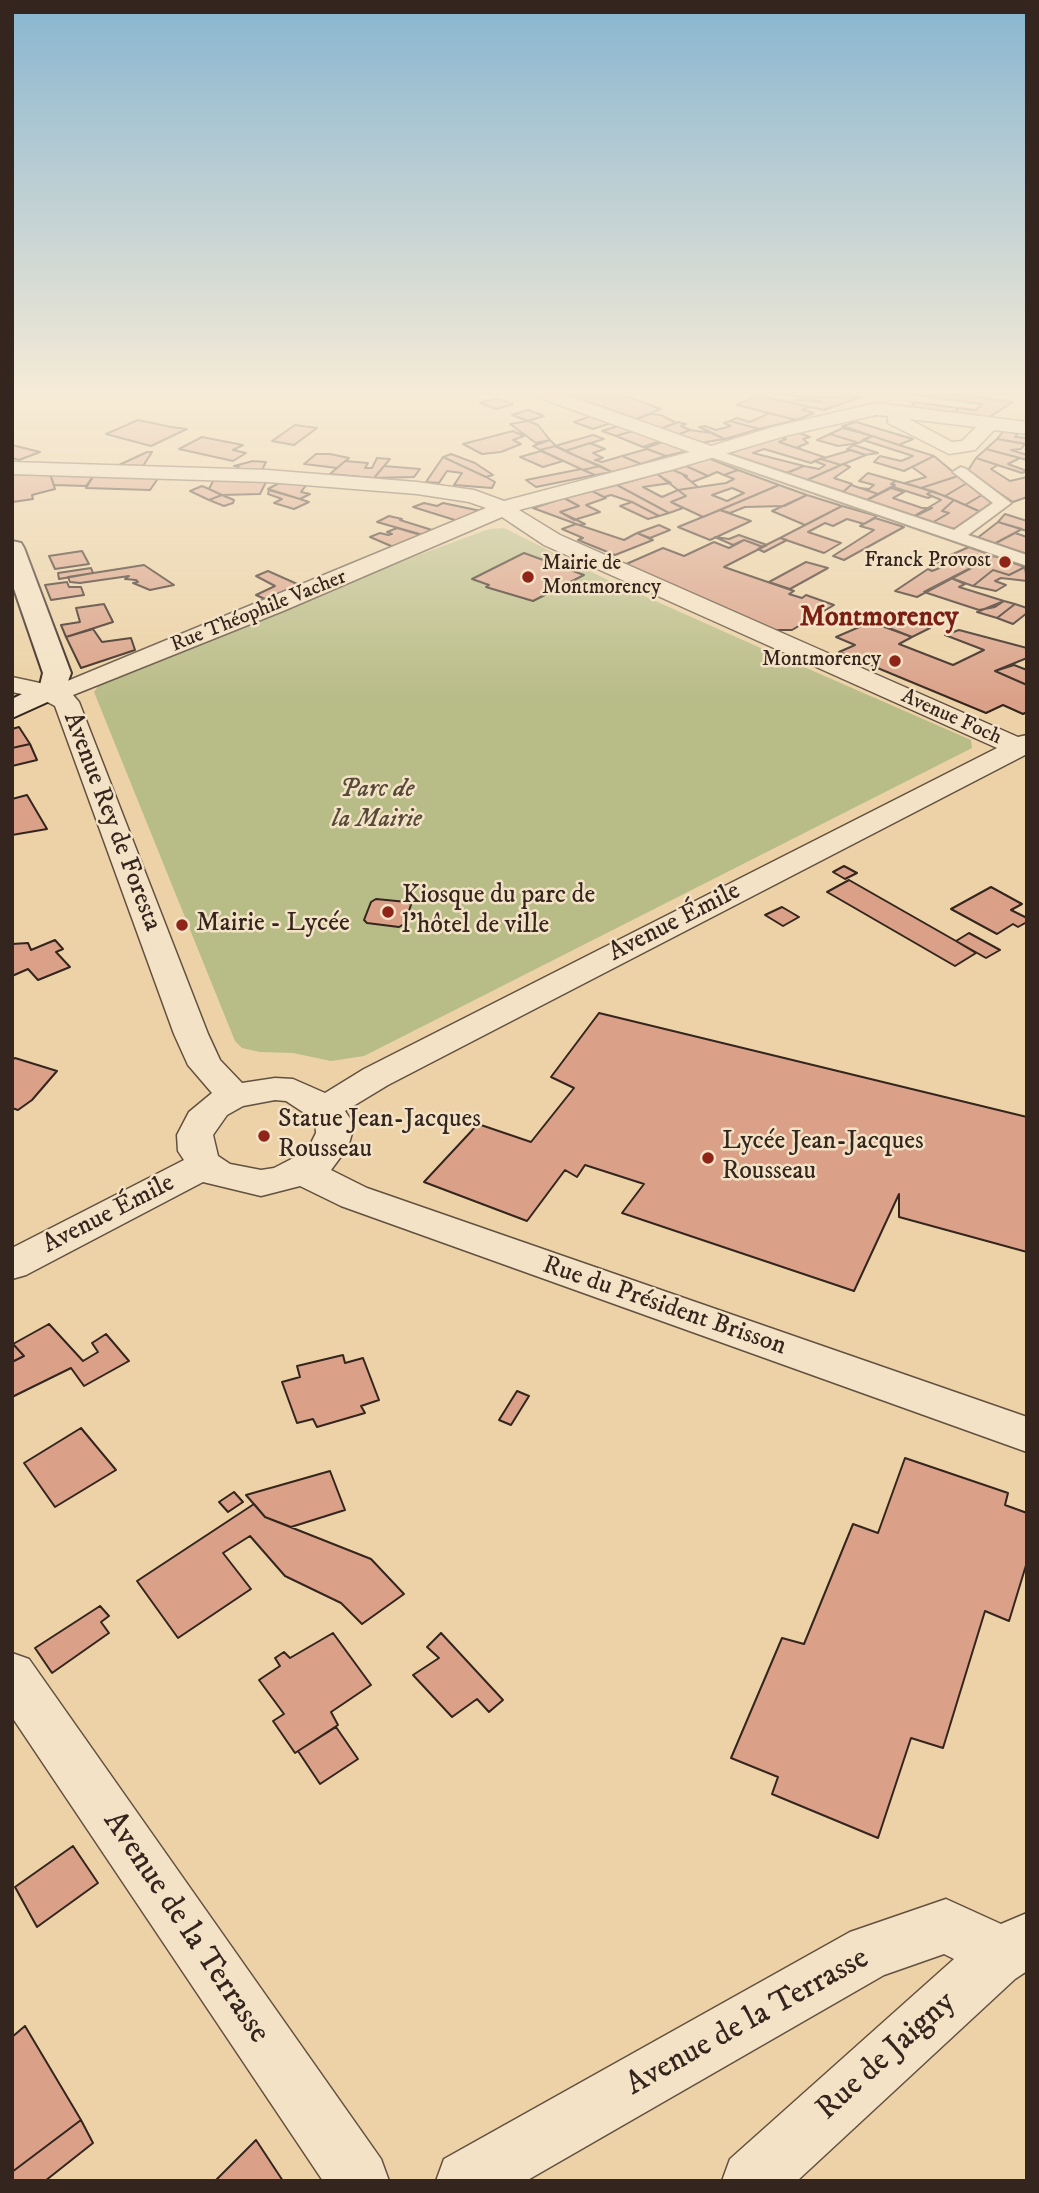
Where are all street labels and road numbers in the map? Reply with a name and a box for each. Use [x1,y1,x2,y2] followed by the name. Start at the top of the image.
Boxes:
[168,565,350,659] street label: Rue Théophile Vacher
[897,685,1005,751] street label: Avenue Foch
[55,708,167,936] street label: Avenue Rey de Foresta
[604,876,746,970] street label: Avenue Émile
[38,1168,180,1262] street label: Avenue Émile
[538,1251,790,1363] street label: Rue du Président Brisson
[93,1805,277,2051] street label: Avenue de la Terrasse
[620,1940,876,2106] street label: Avenue de la Terrasse
[809,1984,965,2130] street label: Rue de Jaigny

